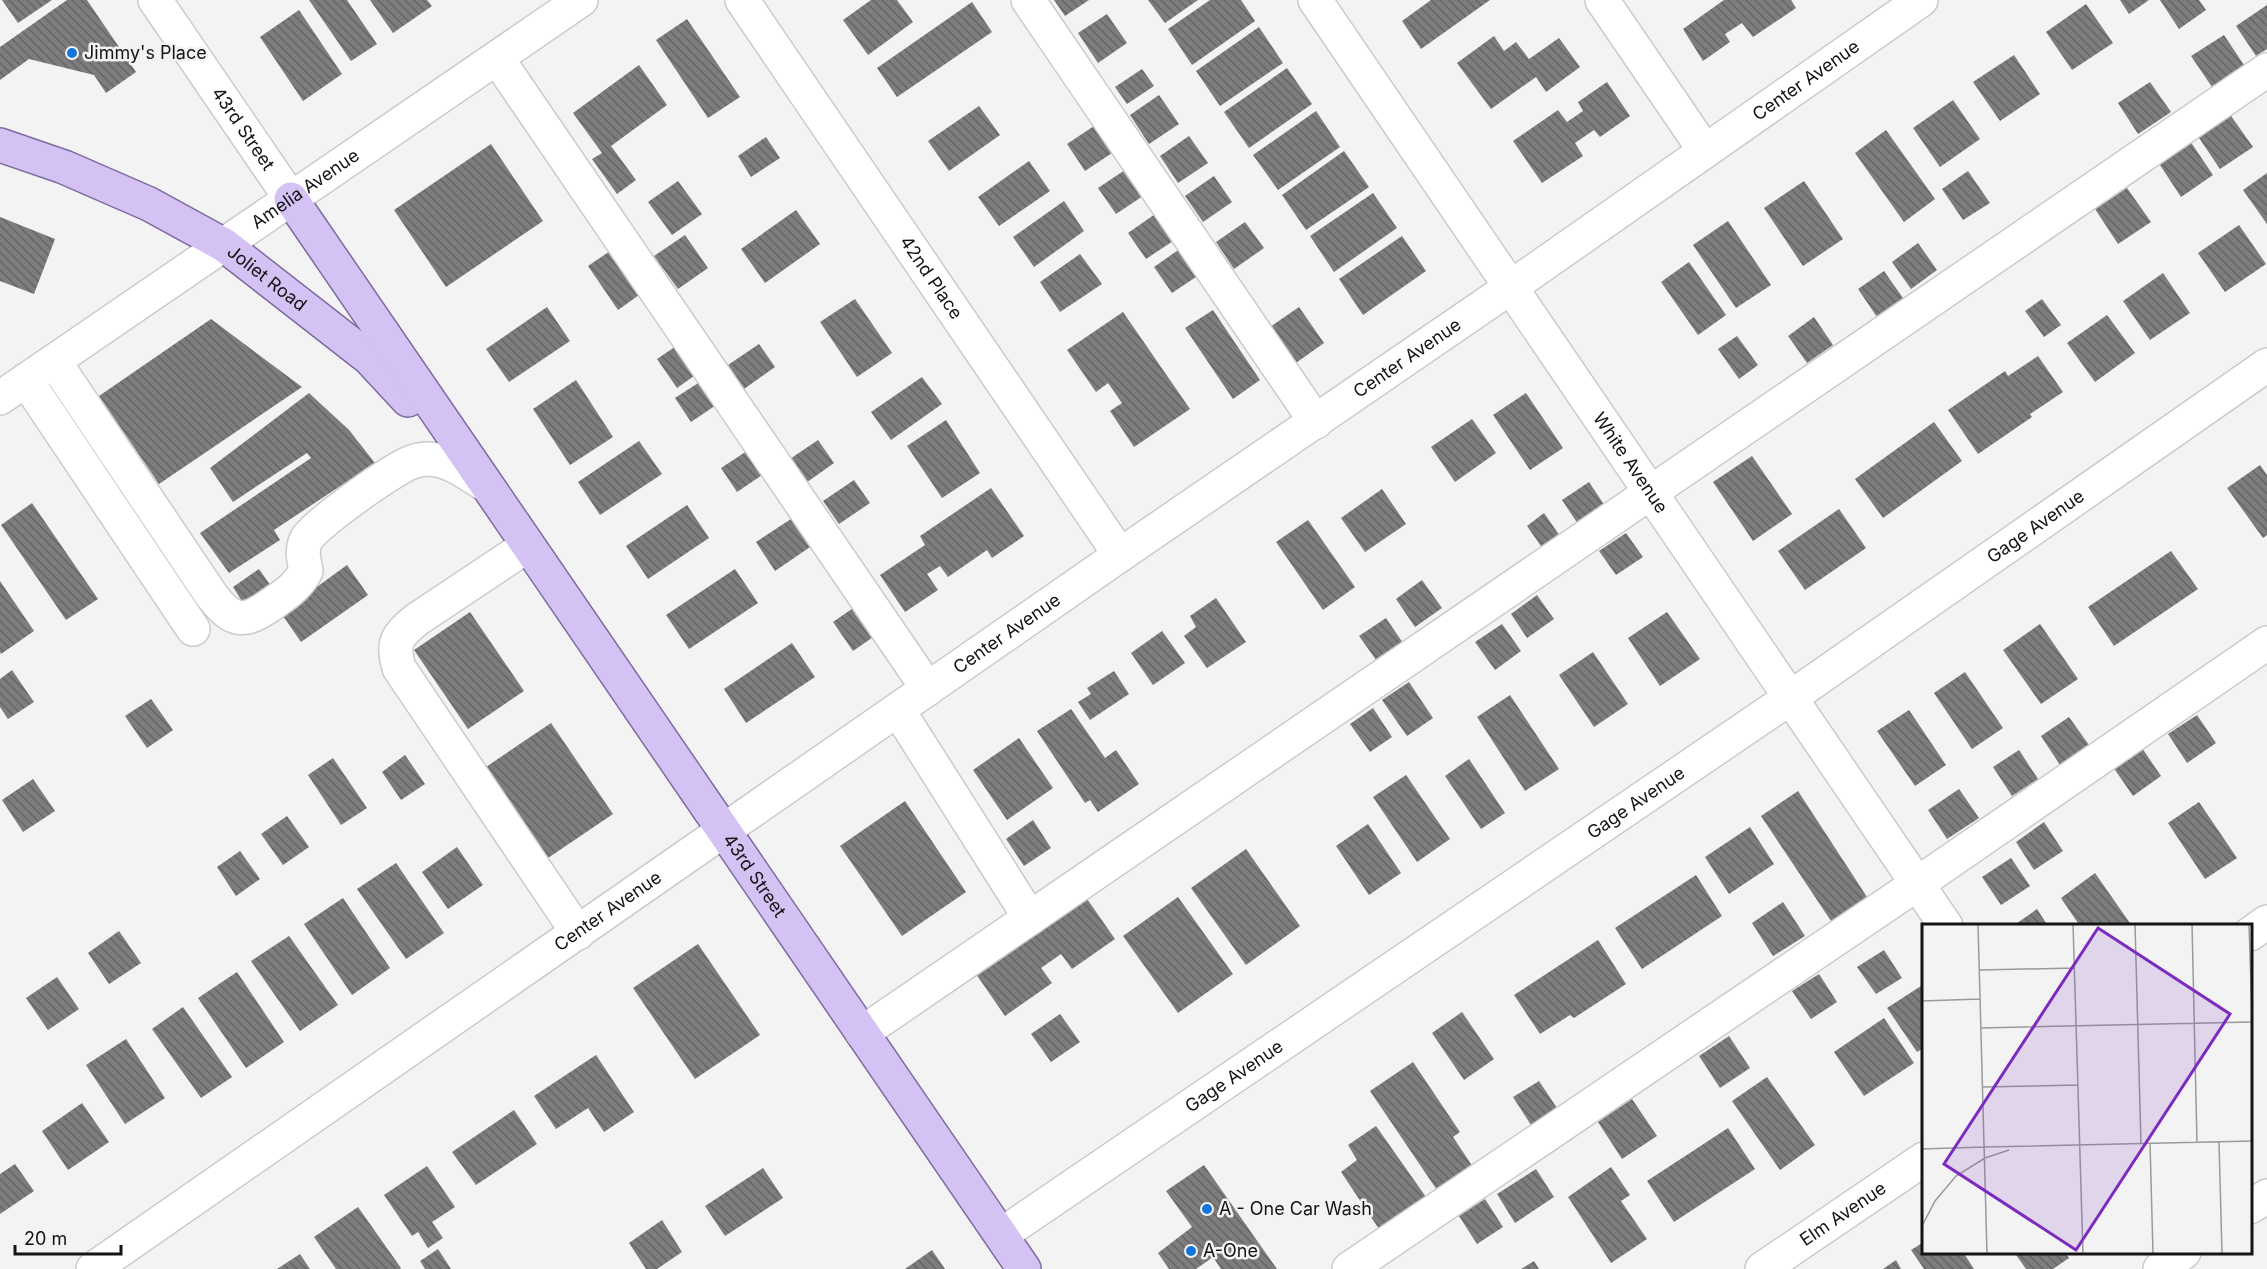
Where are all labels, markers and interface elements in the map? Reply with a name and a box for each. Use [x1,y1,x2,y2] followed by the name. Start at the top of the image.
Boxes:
[1748,35,1863,125] street label: Center Avenue
[84,42,207,63] place label: Jimmy's Place
[65,46,79,60] marker: Jimmy's Place
[208,83,279,174] street label: 43rd Street
[247,144,363,233] street label: Amelia Avenue
[896,232,967,323] street label: 42nd Place
[223,241,311,315] street label: Joliet Road
[1349,314,1465,402] street label: Center Avenue
[1589,408,1672,517] street label: White Avenue
[1983,485,2088,567] street label: Gage Avenue
[949,589,1064,678] street label: Center Avenue
[1583,762,1688,843] street label: Gage Avenue
[719,830,791,921] street label: 43rd Street
[550,866,665,955] street label: Center Avenue
[1922,924,2252,1254] inset map
[1181,1035,1287,1117] street label: Gage Avenue
[1796,1177,1890,1250] street label: Elm Avenue
[1219,1198,1372,1219] place label: A - One Car Wash
[1200,1202,1214,1216] marker: A - One Car Wash
[15,1218,122,1256] scale bar
[24,1228,67,1249] text: 20 m
[1203,1240,1258,1261] place label: A-One
[1184,1244,1198,1258] marker: A-One

